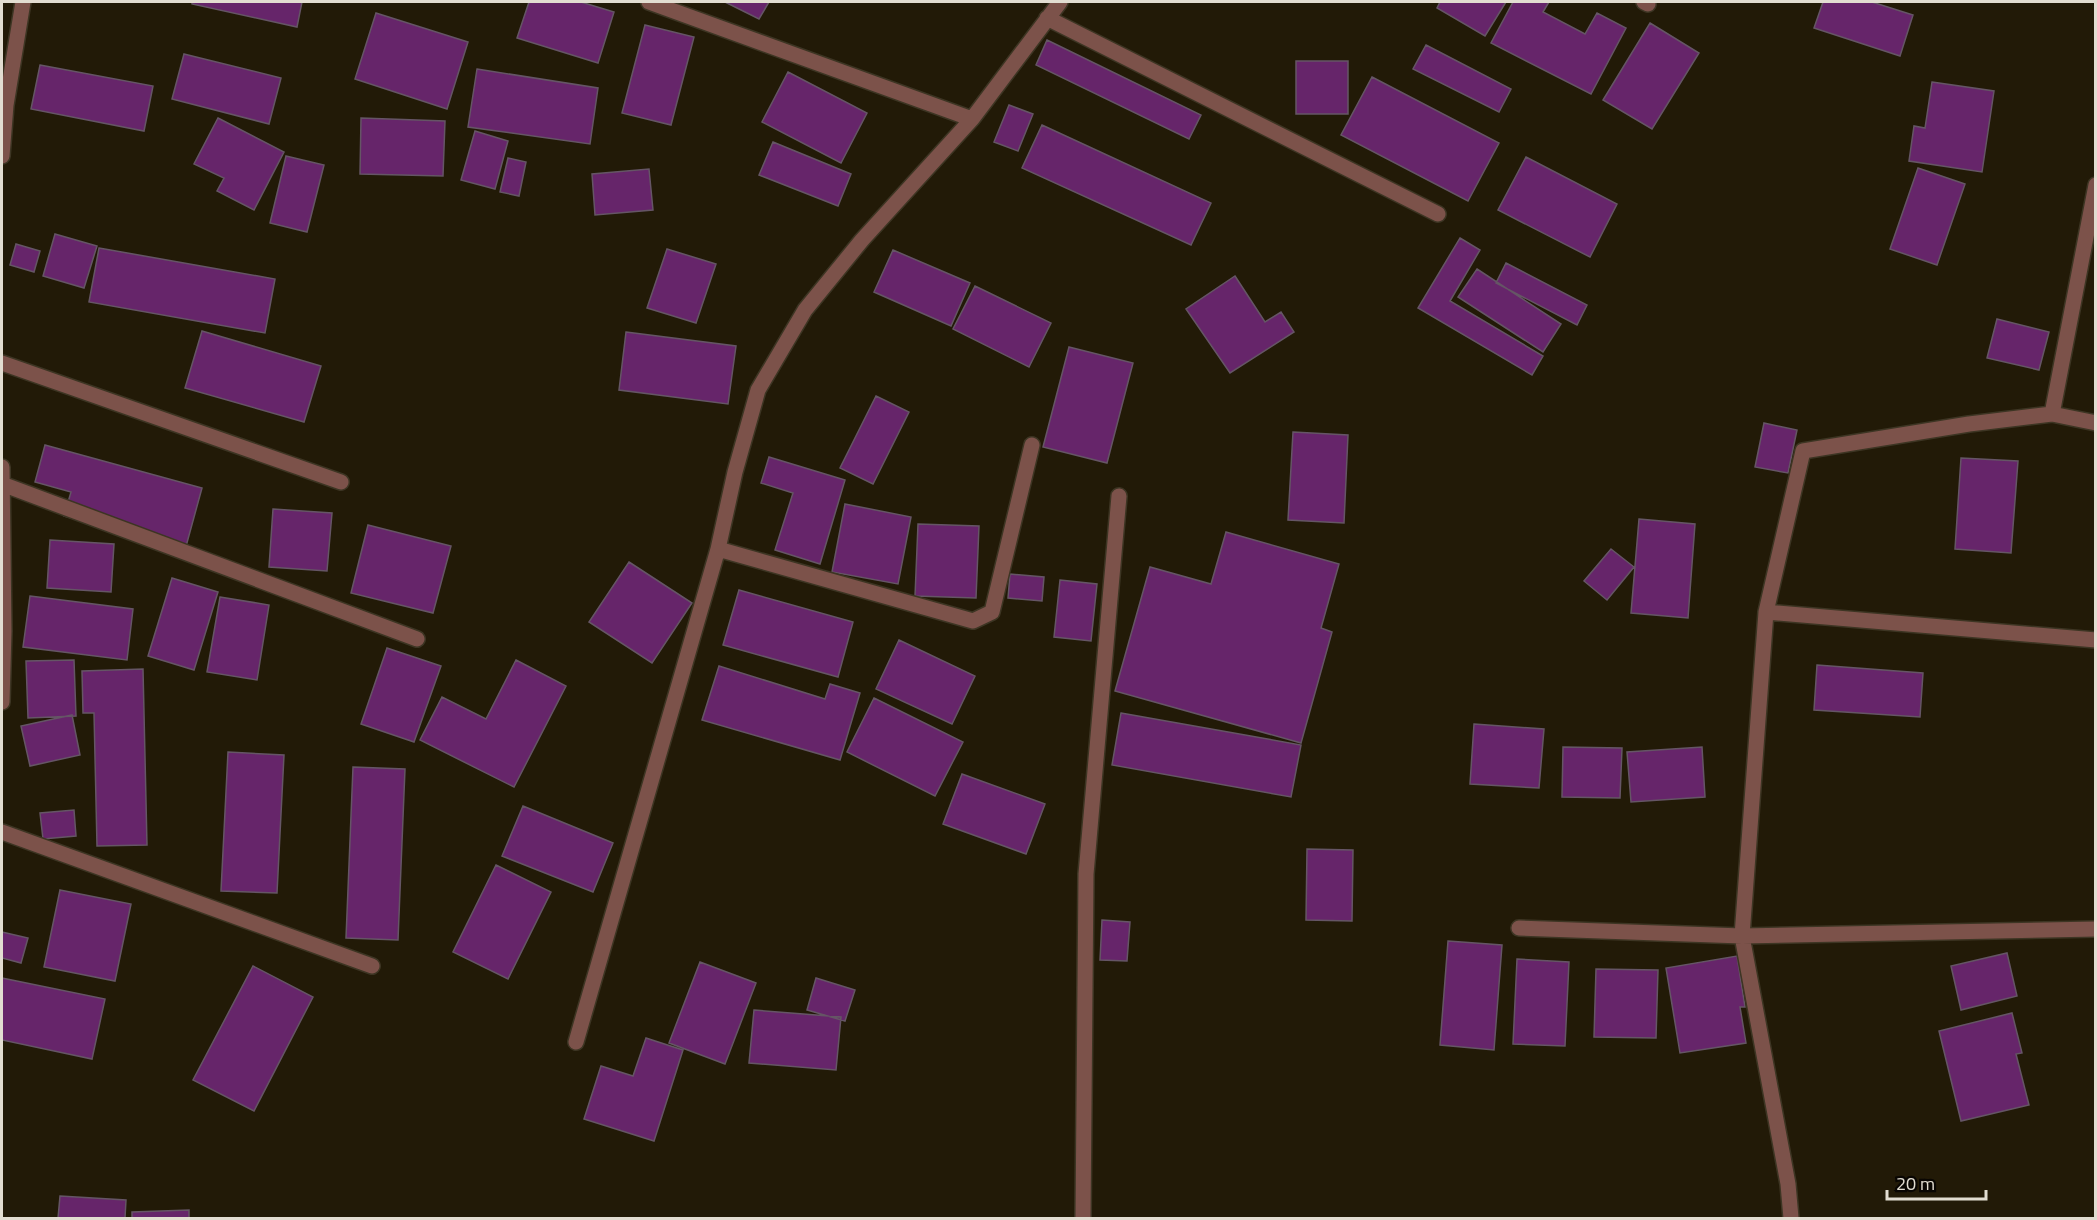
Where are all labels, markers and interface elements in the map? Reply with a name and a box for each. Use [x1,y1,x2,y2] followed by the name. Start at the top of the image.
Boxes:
[1887,1163,1986,1201] scale bar
[1896,1170,1935,1197] text: 20 m

